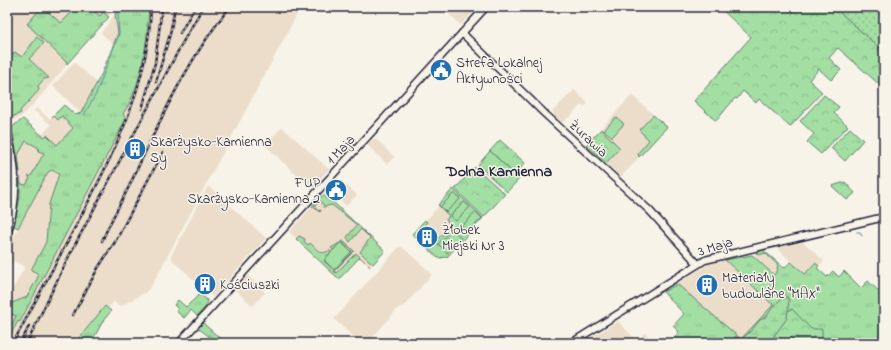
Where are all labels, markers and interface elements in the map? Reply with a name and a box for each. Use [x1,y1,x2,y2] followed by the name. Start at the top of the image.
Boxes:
[456,53,543,91] place label: Strefa Lokalnej Aktywności
[428,57,454,83] public building icon: Strefa Lokalnej Aktywności
[564,115,612,163] street label: Żurawia
[322,130,360,170] street label: 1 Maja
[150,132,272,170] place label: Skarżysko-Kamienna Sy
[122,136,148,162] building icon: Skarżysko-Kamienna Sy
[445,160,552,184] district label: Dolna Kamienna
[188,173,321,211] place label: FUP Skarżysko-Kamienna 2
[323,177,349,203] public building icon: FUP Skarżysko-Kamienna 2
[442,220,505,257] place label: Żłobek Miejski Nr 3
[414,224,440,250] building icon: Żłobek Miejski Nr 3
[695,232,736,263] street label: 3 Maja
[722,268,820,305] place label: Materiały budowlane "MAX"
[192,271,218,297] building icon: Kościuszki
[694,272,720,298] building icon: Materiały budowlane "MAX"
[220,275,280,296] place label: Kościuszki

